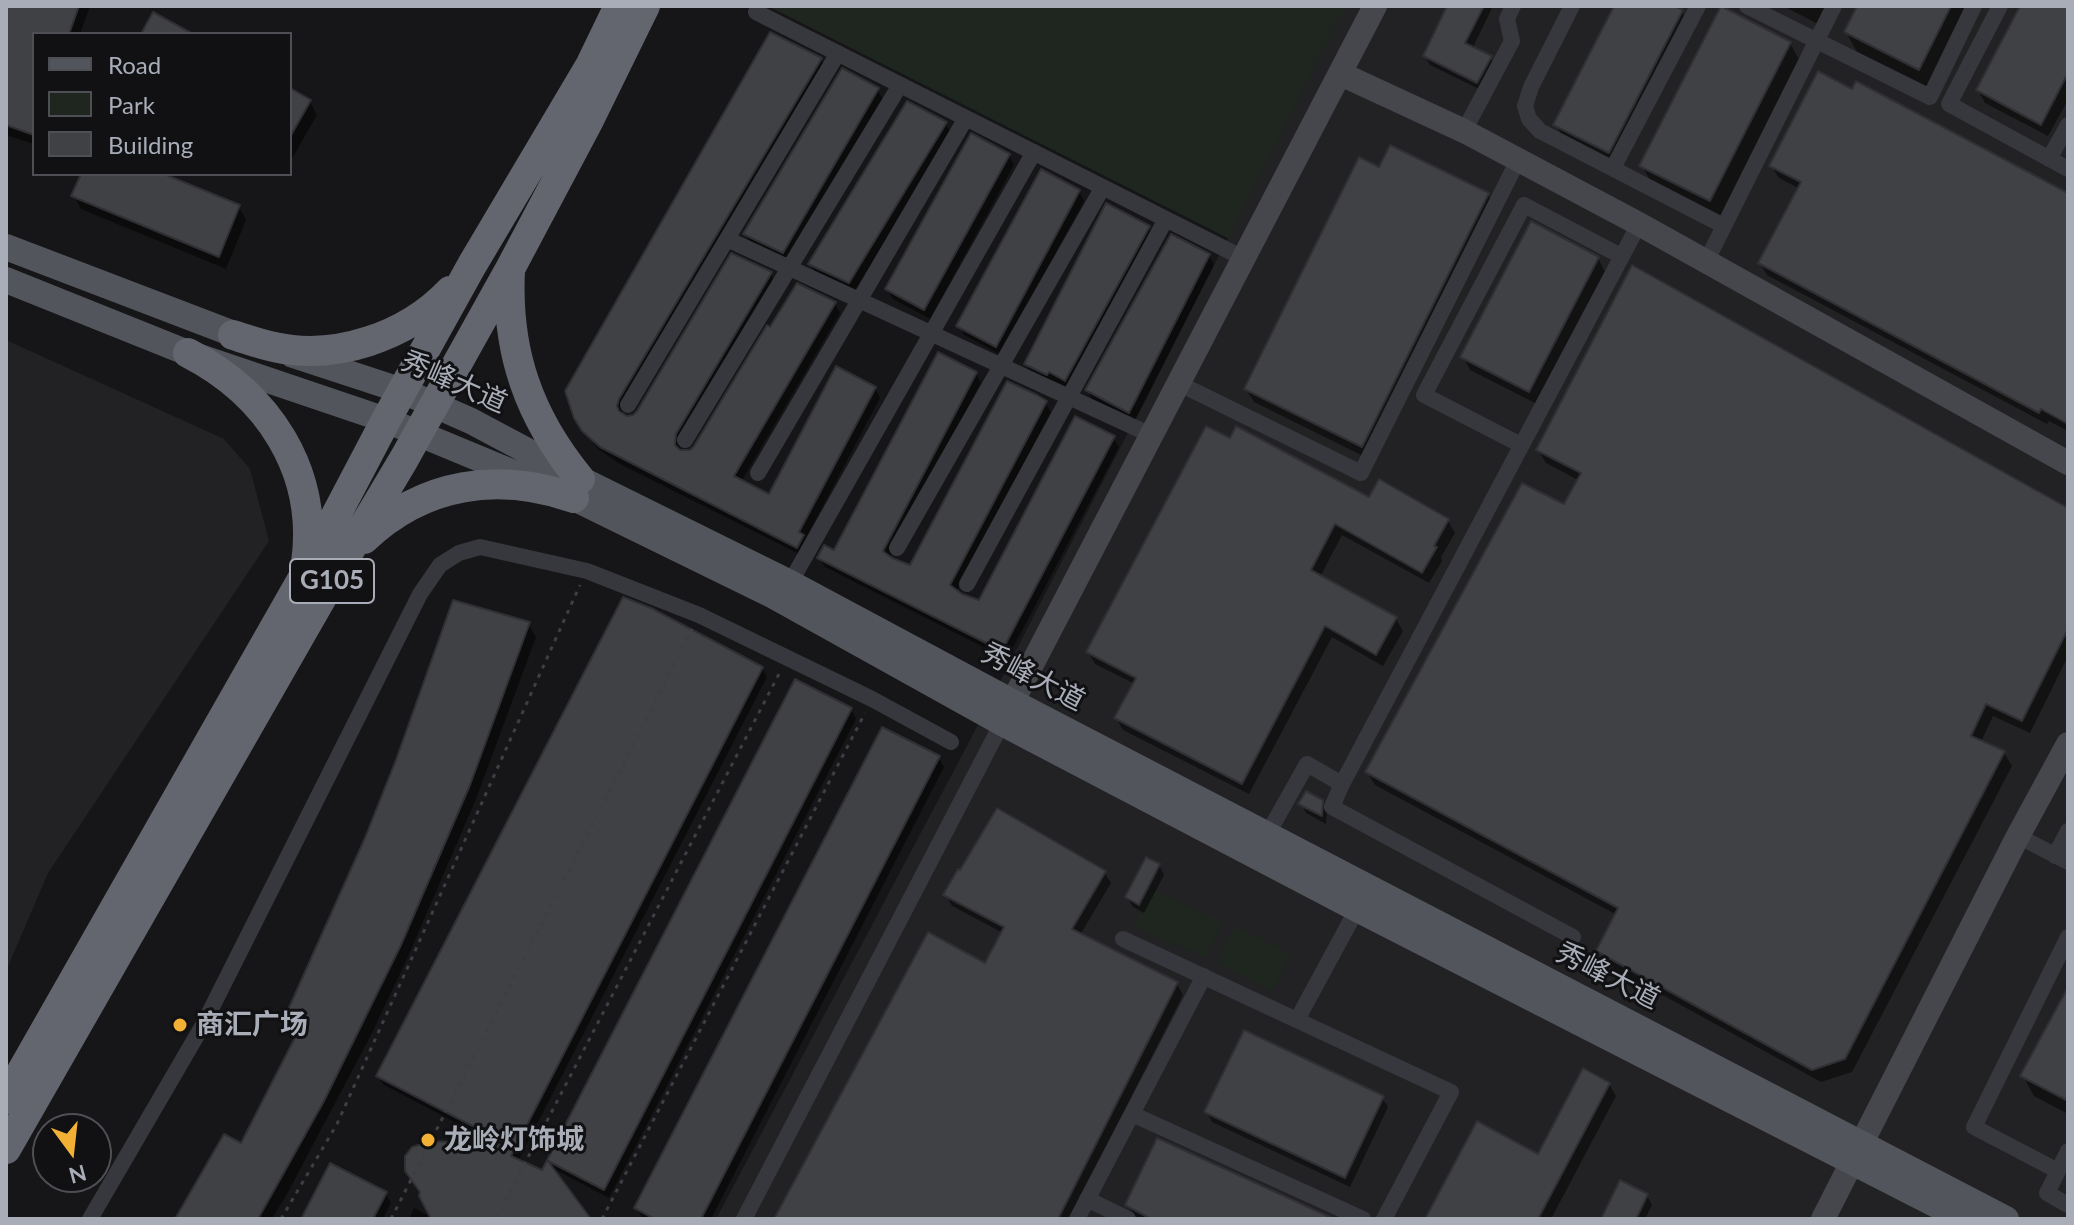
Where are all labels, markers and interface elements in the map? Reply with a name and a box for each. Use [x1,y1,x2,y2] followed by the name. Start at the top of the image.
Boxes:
[32,32,292,176] legend
[108,50,161,79] text: Road
[108,90,155,119] text: Park
[108,130,193,159] text: Building
[396,344,512,420] street label: 秀峰大道
[290,559,374,603] road number: G105
[976,636,1090,718] street label: 秀峰大道
[1550,936,1666,1016] street label: 秀峰大道
[196,1008,308,1042] place label: 商汇广场
[171,1016,189,1034] marker: 商汇广场
[32,1113,112,1193] north arrow
[444,1123,584,1157] place label: 龙岭灯饰城
[419,1131,437,1149] marker: 龙岭灯饰城
[66,1159,90,1190] text: N

